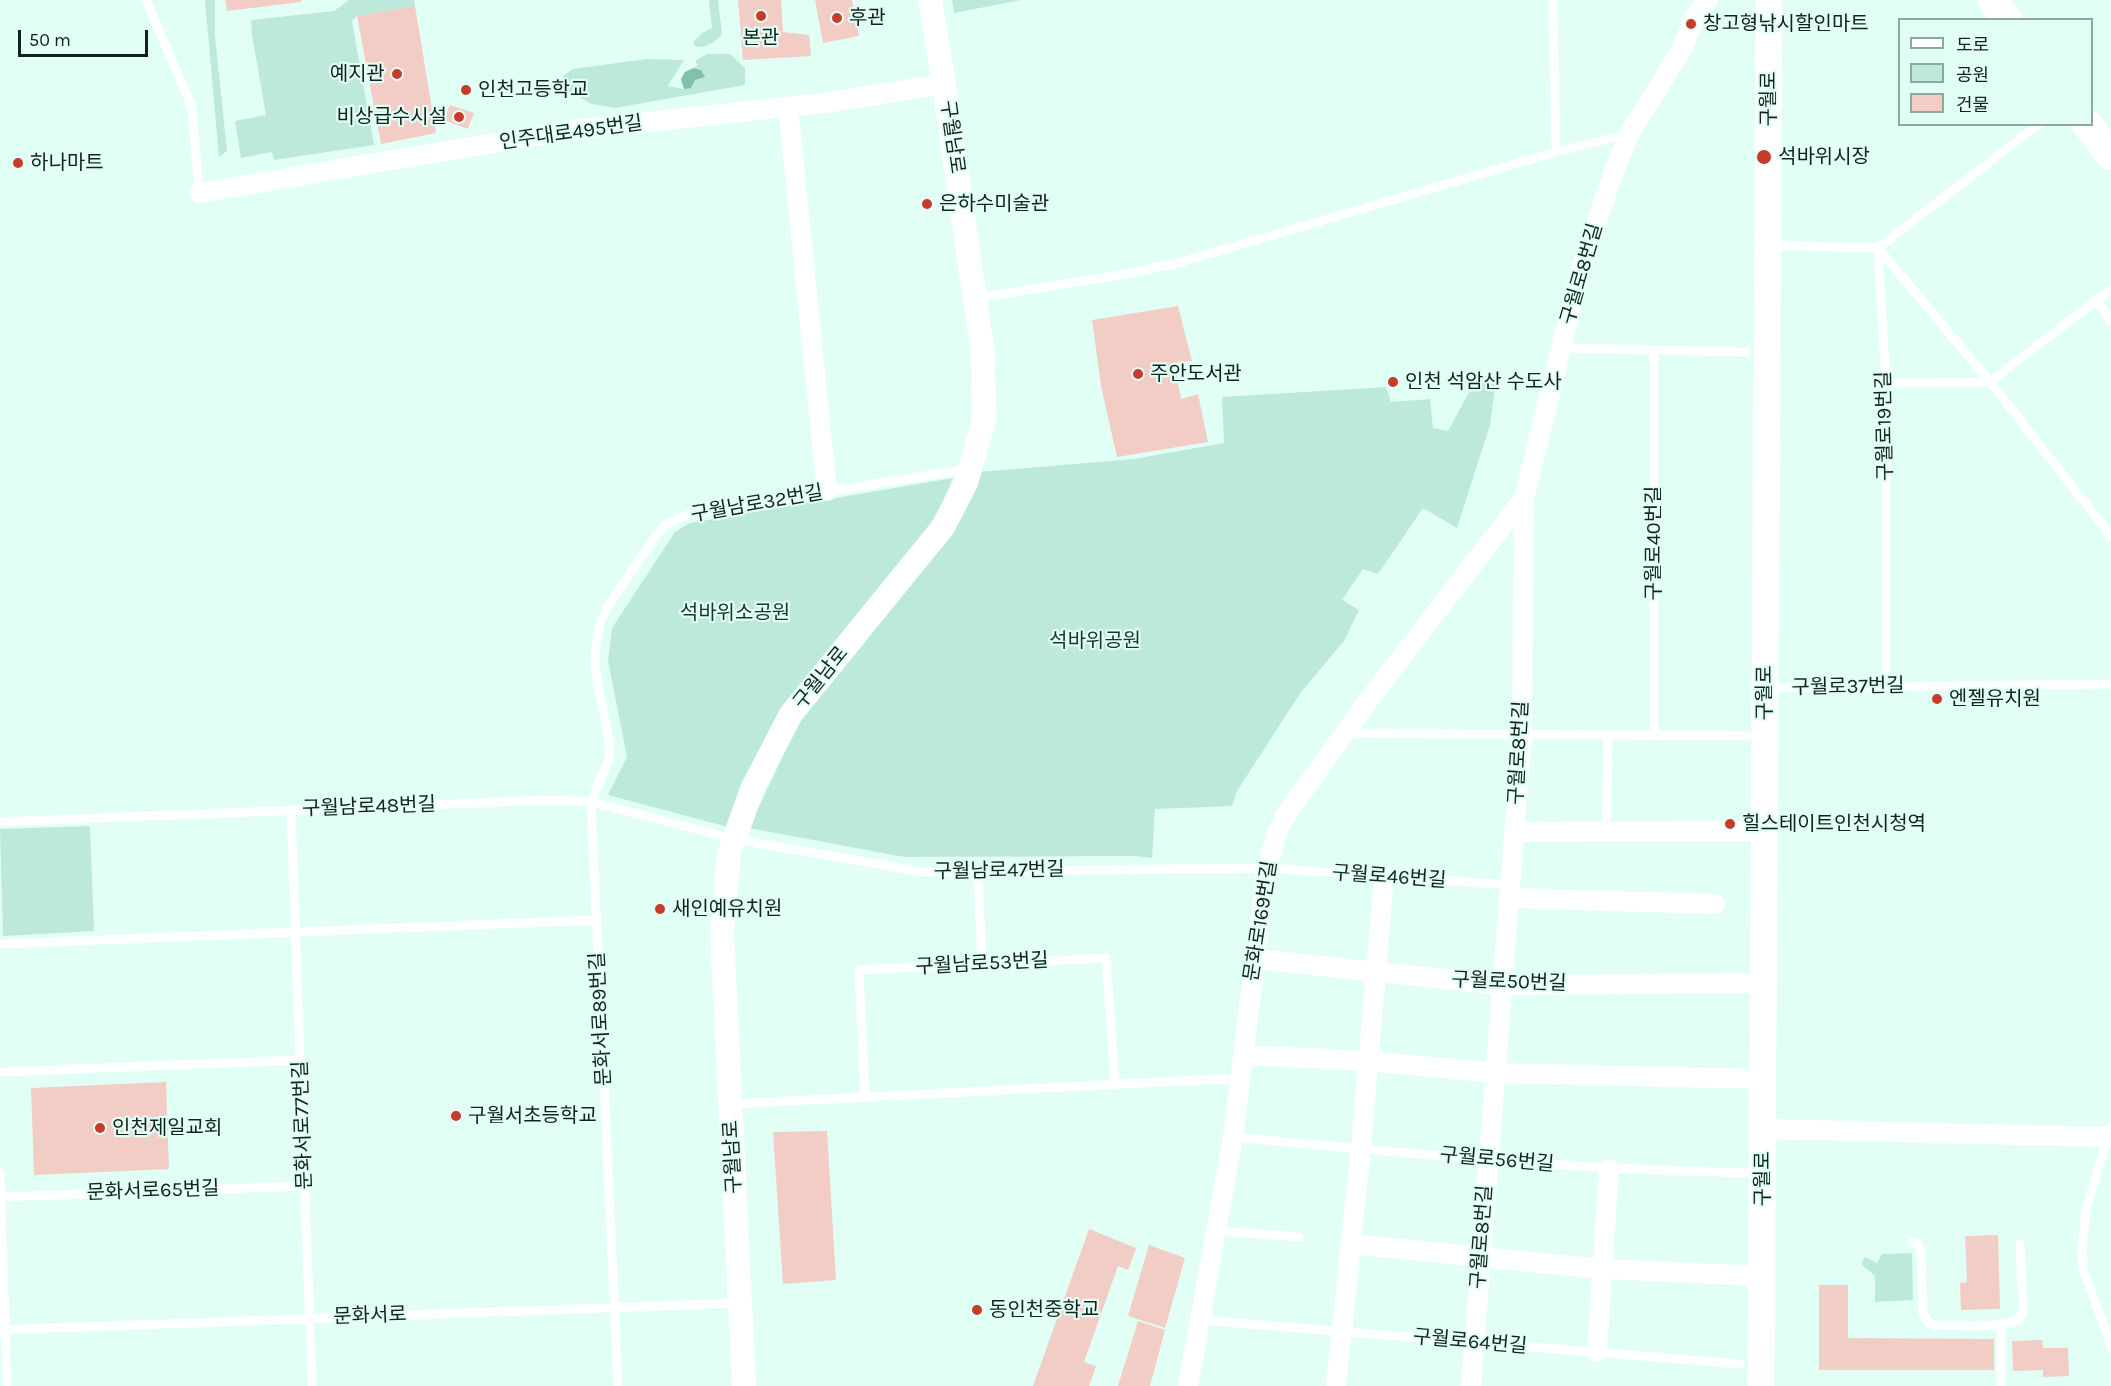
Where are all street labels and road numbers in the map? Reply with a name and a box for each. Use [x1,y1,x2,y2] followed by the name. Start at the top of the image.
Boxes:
[1757,71,1781,127] street label: 구월로
[935,99,969,175] street label: 구월남로
[498,111,644,155] street label: 인주대로495번길
[1556,221,1608,327] street label: 구월로8번길
[1872,371,1898,481] street label: 구월로19번길
[689,481,825,527] street label: 구월남로32번길
[1642,485,1666,601] street label: 구월로40번길
[789,642,853,714] street label: 구월남로
[1753,665,1777,721] street label: 구월로
[1791,674,1905,700] street label: 구월로37번길
[1504,700,1534,806] street label: 구월로8번길
[302,793,436,821] street label: 구월남로48번길
[933,858,1065,884] street label: 구월남로47번길
[1240,859,1282,983] street label: 문화로169번길
[1331,861,1447,893] street label: 구월로46번길
[915,949,1049,979] street label: 구월남로53번길
[586,951,616,1087] street label: 문화서로89번길
[1451,968,1567,996] street label: 구월로50번길
[289,1060,317,1190] street label: 문화서로77번길
[719,1120,747,1194] street label: 구월남로
[1439,1143,1555,1177] street label: 구월로56번길
[1751,1151,1775,1207] street label: 구월로
[86,1177,220,1205] street label: 문화서로65번길
[1466,1184,1498,1290] street label: 구월로8번길
[333,1303,407,1329] street label: 문화서로
[1412,1325,1528,1359] street label: 구월로64번길

